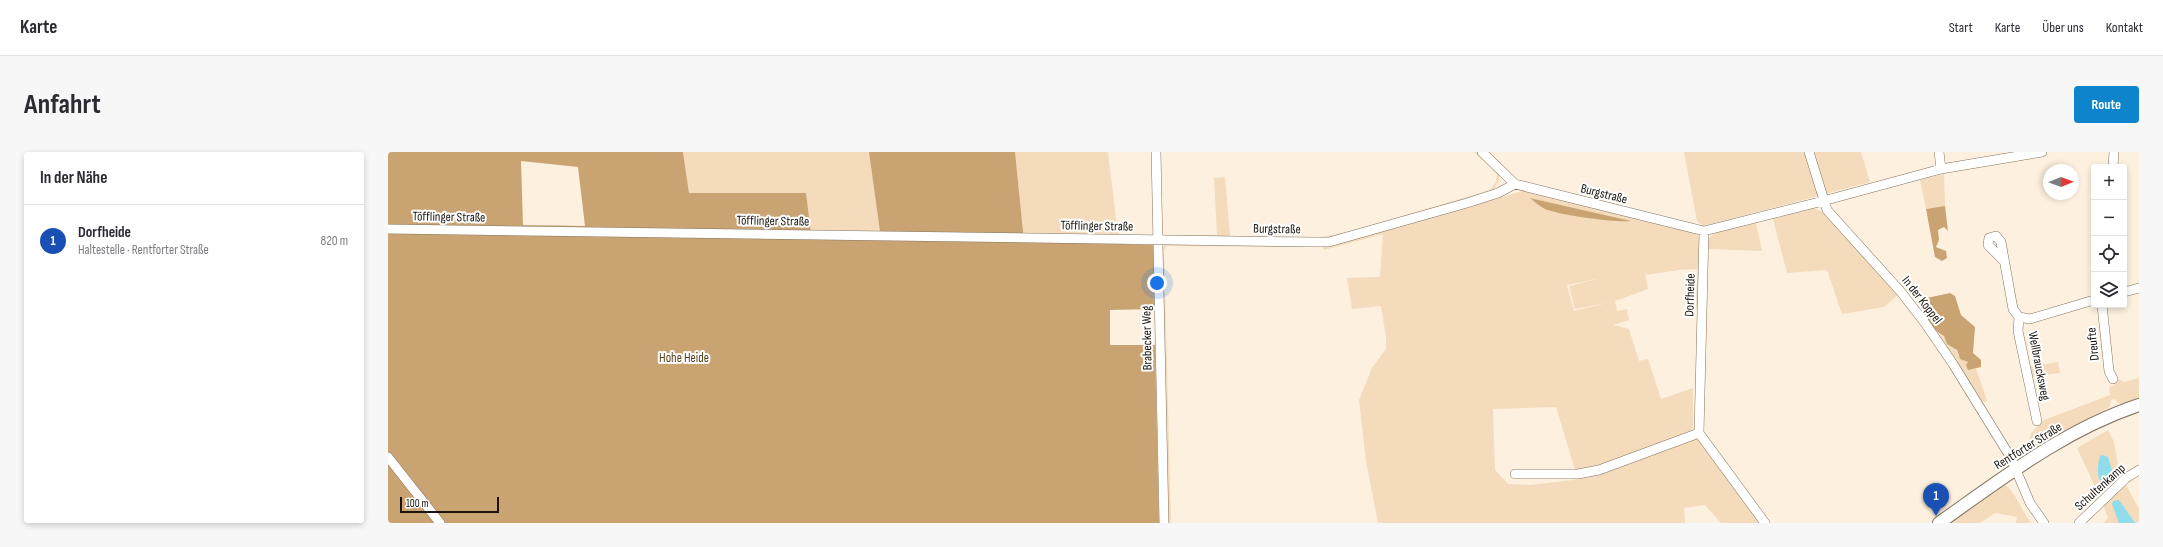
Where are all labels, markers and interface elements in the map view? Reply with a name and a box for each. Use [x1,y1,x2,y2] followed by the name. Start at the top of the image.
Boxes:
[20,16,57,39] text: Karte
[1949,19,1973,36] text: Start
[1995,19,2020,36] text: Karte
[2042,19,2084,36] text: Über uns
[2106,19,2143,36] text: Kontakt
[2074,86,2139,123] button: Route
[24,88,101,121] text: Anfahrt
[2043,164,2079,200] north arrow
[2091,164,2127,308] map controls
[2091,164,2127,200] button: +
[40,168,107,188] text: In der Nähe
[1579,180,1629,208] street label: Burgstraße
[2091,200,2127,236] button: −
[412,208,486,226] street label: Töfflinger Straße
[736,212,810,230] street label: Töfflinger Straße
[1060,217,1134,235] street label: Töfflinger Straße
[1253,221,1301,237] street label: Burgstraße
[78,223,131,242] text: Dorfheide
[50,233,56,249] text: 1
[321,233,348,249] text: 820 m
[2091,236,2127,272] button: locate
[78,242,209,258] text: Haltestelle · Rentforter Straße
[2091,272,2127,308] button: layers
[1147,273,1167,293] your location
[1681,273,1699,317] street label: Dorfheide
[1898,273,1946,327] street label: In der Koppel
[1138,306,1156,370] street label: Brabecker Weg
[2083,327,2103,361] street label: Dreufte
[2024,330,2054,402] street label: Wellbraucksweg
[659,350,709,366] park label: Hohe Heide
[1991,419,2065,473] street label: Rentforter Straße
[2071,460,2129,514] street label: Schultenkamp
[1923,483,1949,516] pin: 1
[400,495,499,514] scale bar
[406,497,428,510] text: 100 m

